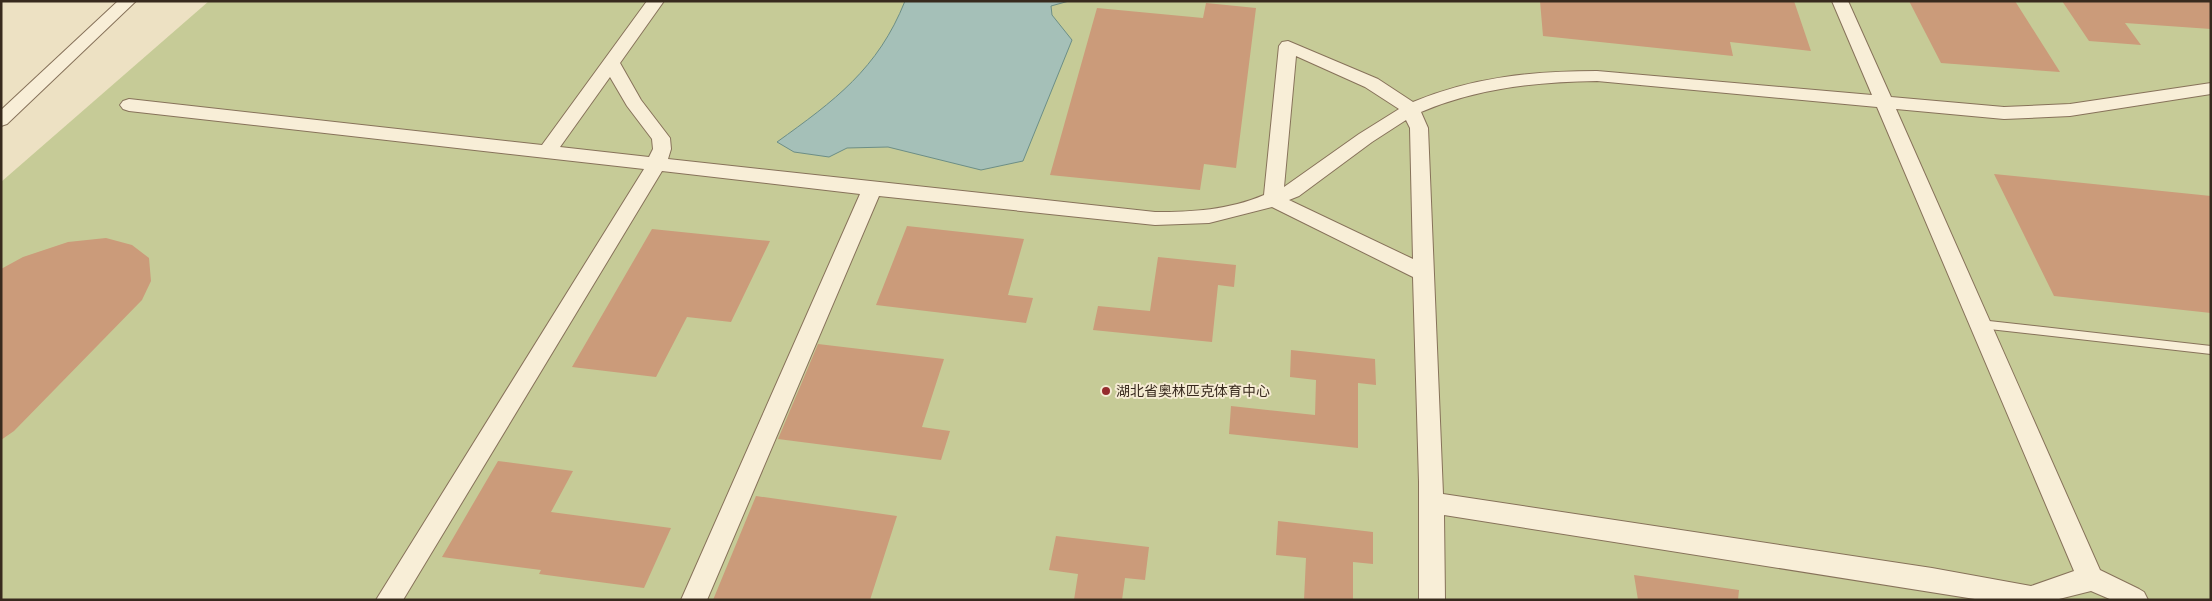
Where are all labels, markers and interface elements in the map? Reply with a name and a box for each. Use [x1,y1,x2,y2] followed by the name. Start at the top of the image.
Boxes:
[1116,381,1270,401] place label: 湖北省奥林匹克体育中心
[1100,385,1112,397] marker: 湖北省奥林匹克体育中心

